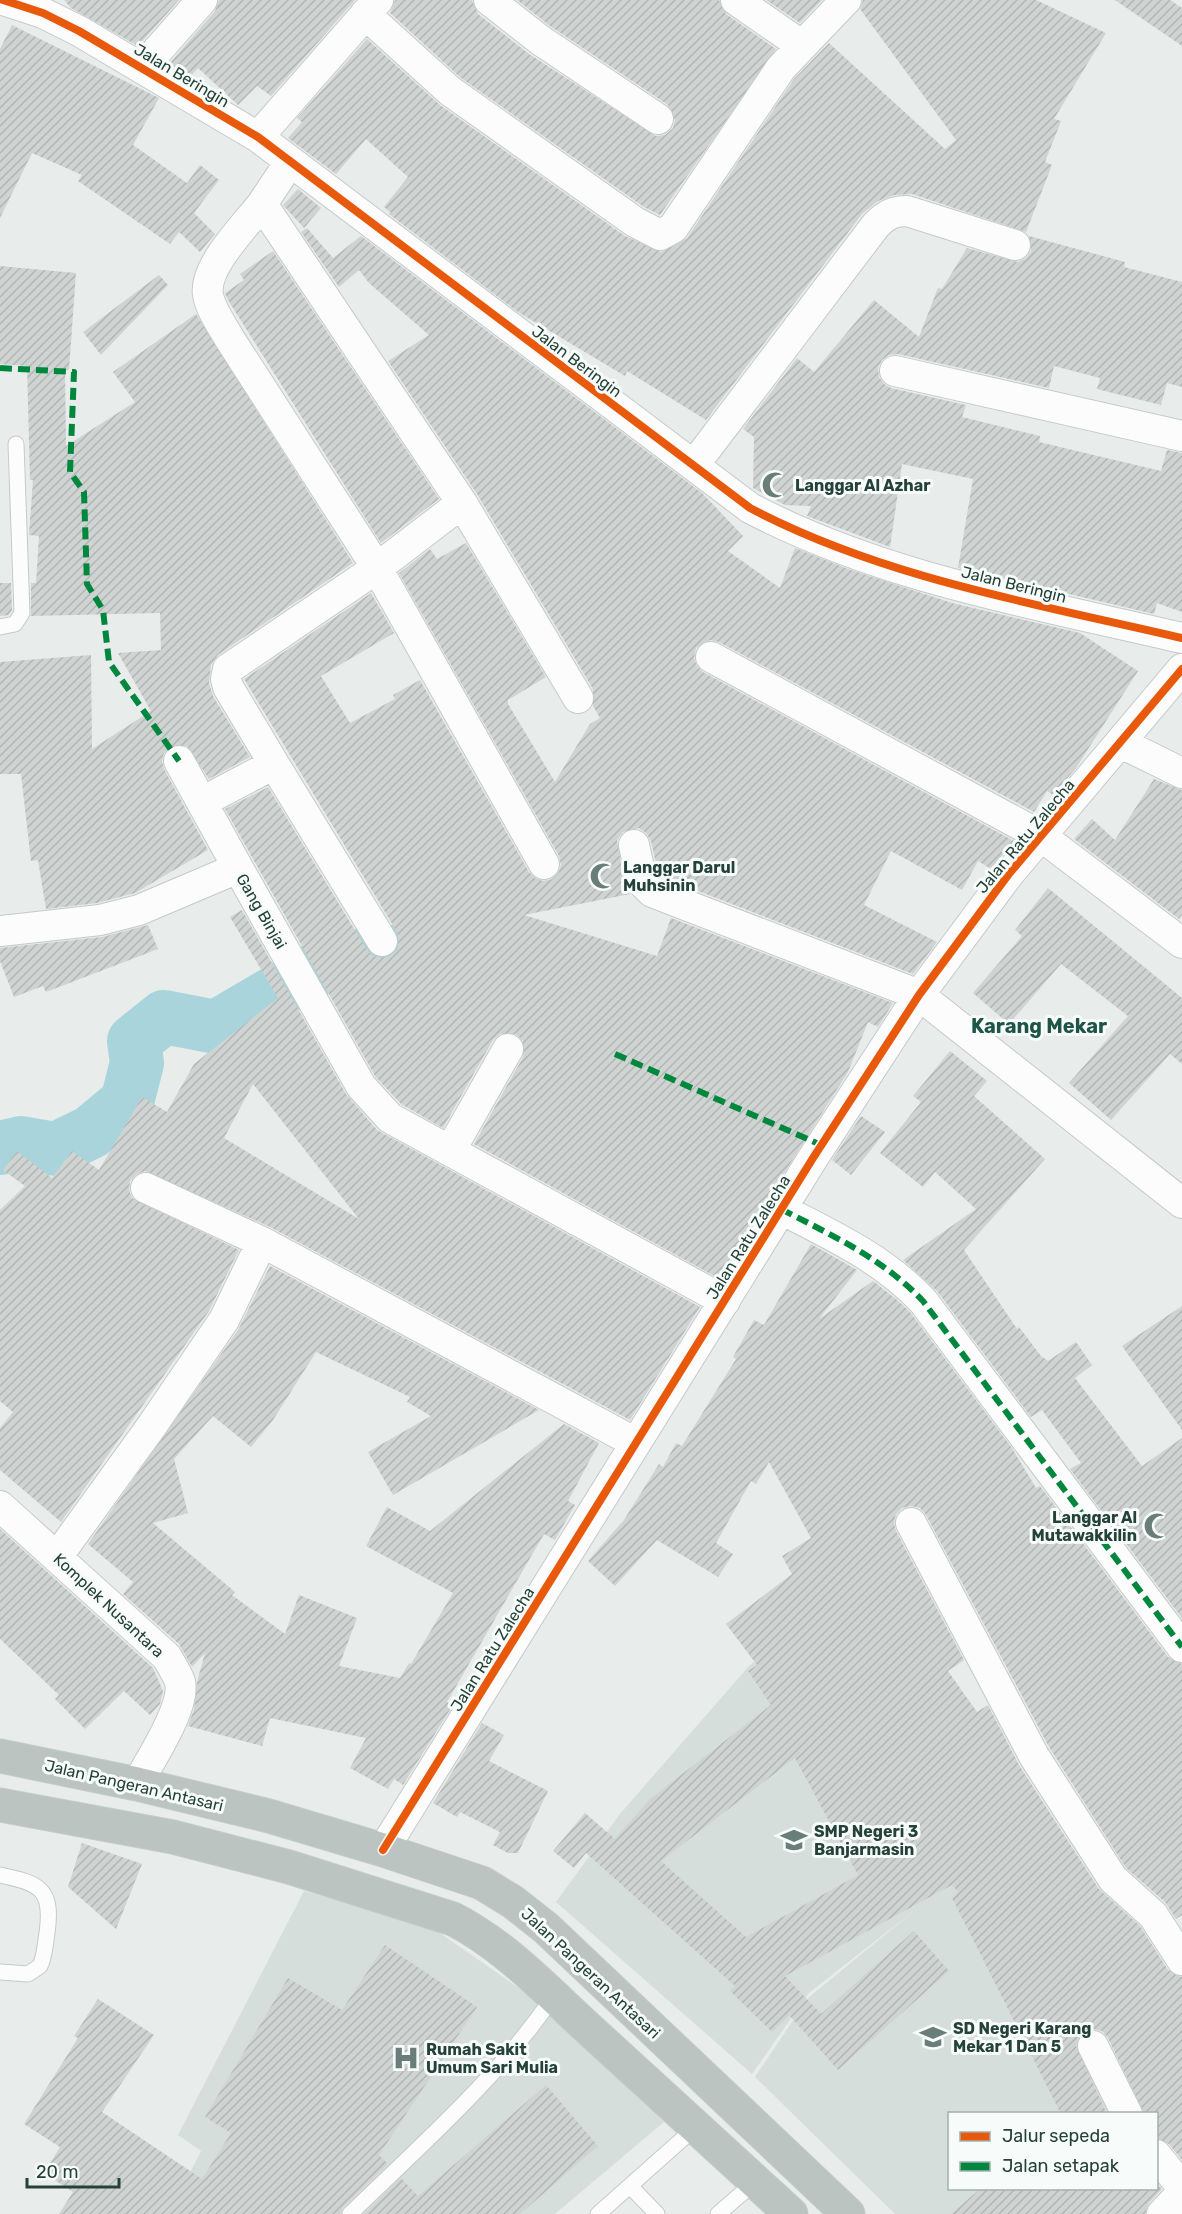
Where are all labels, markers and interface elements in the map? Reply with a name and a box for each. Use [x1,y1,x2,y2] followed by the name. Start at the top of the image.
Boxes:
[131,40,233,111] street label: Jalan Beringin
[528,321,625,401] street label: Jalan Beringin
[760,470,790,500] mosque icon: Langgar Al Azhar
[795,476,931,495] place label: Langgar Al Azhar
[959,562,1068,607] street label: Jalan Beringin
[972,775,1079,897] street label: Jalan Ratu Zalecha
[623,858,735,895] place label: Langgar Darul Muhsinin
[588,861,618,891] mosque icon: Langgar Darul Muhsinin
[232,870,291,952] street label: Gang Binjai
[971,1014,1107,1038] district label: Karang Mekar
[702,1172,794,1303] street label: Jalan Ratu Zalecha
[1031,1508,1137,1545] place label: Langgar Al Mutawakkilin
[1142,1511,1172,1541] mosque icon: Langgar Al Mutawakkilin
[49,1549,168,1661] street label: Komplek Nusantara
[446,1584,538,1715] street label: Jalan Ratu Zalecha
[43,1756,225,1815] street label: Jalan Pangeran Antasari
[814,1822,918,1859] place label: SMP Negeri 3 Banjarmasin
[779,1825,809,1855] school or university icon: SMP Negeri 3 Banjarmasin
[517,1904,664,2043] street label: Jalan Pangeran Antasari
[953,2019,1091,2056] place label: SD Negeri Karang Mekar 1 Dan 5
[918,2022,948,2052] school or university icon: SD Negeri Karang Mekar 1 Dan 5
[426,2040,558,2077] place label: Rumah Sakit Umum Sari Mulia
[391,2043,421,2073] hospital icon: Rumah Sakit Umum Sari Mulia
[948,2112,1158,2190] legend
[1002,2125,1110,2147] text: Jalur sepeda
[27,2151,118,2189] scale bar
[1002,2155,1120,2177] text: Jalan setapak
[36,2161,78,2183] text: 20 m

